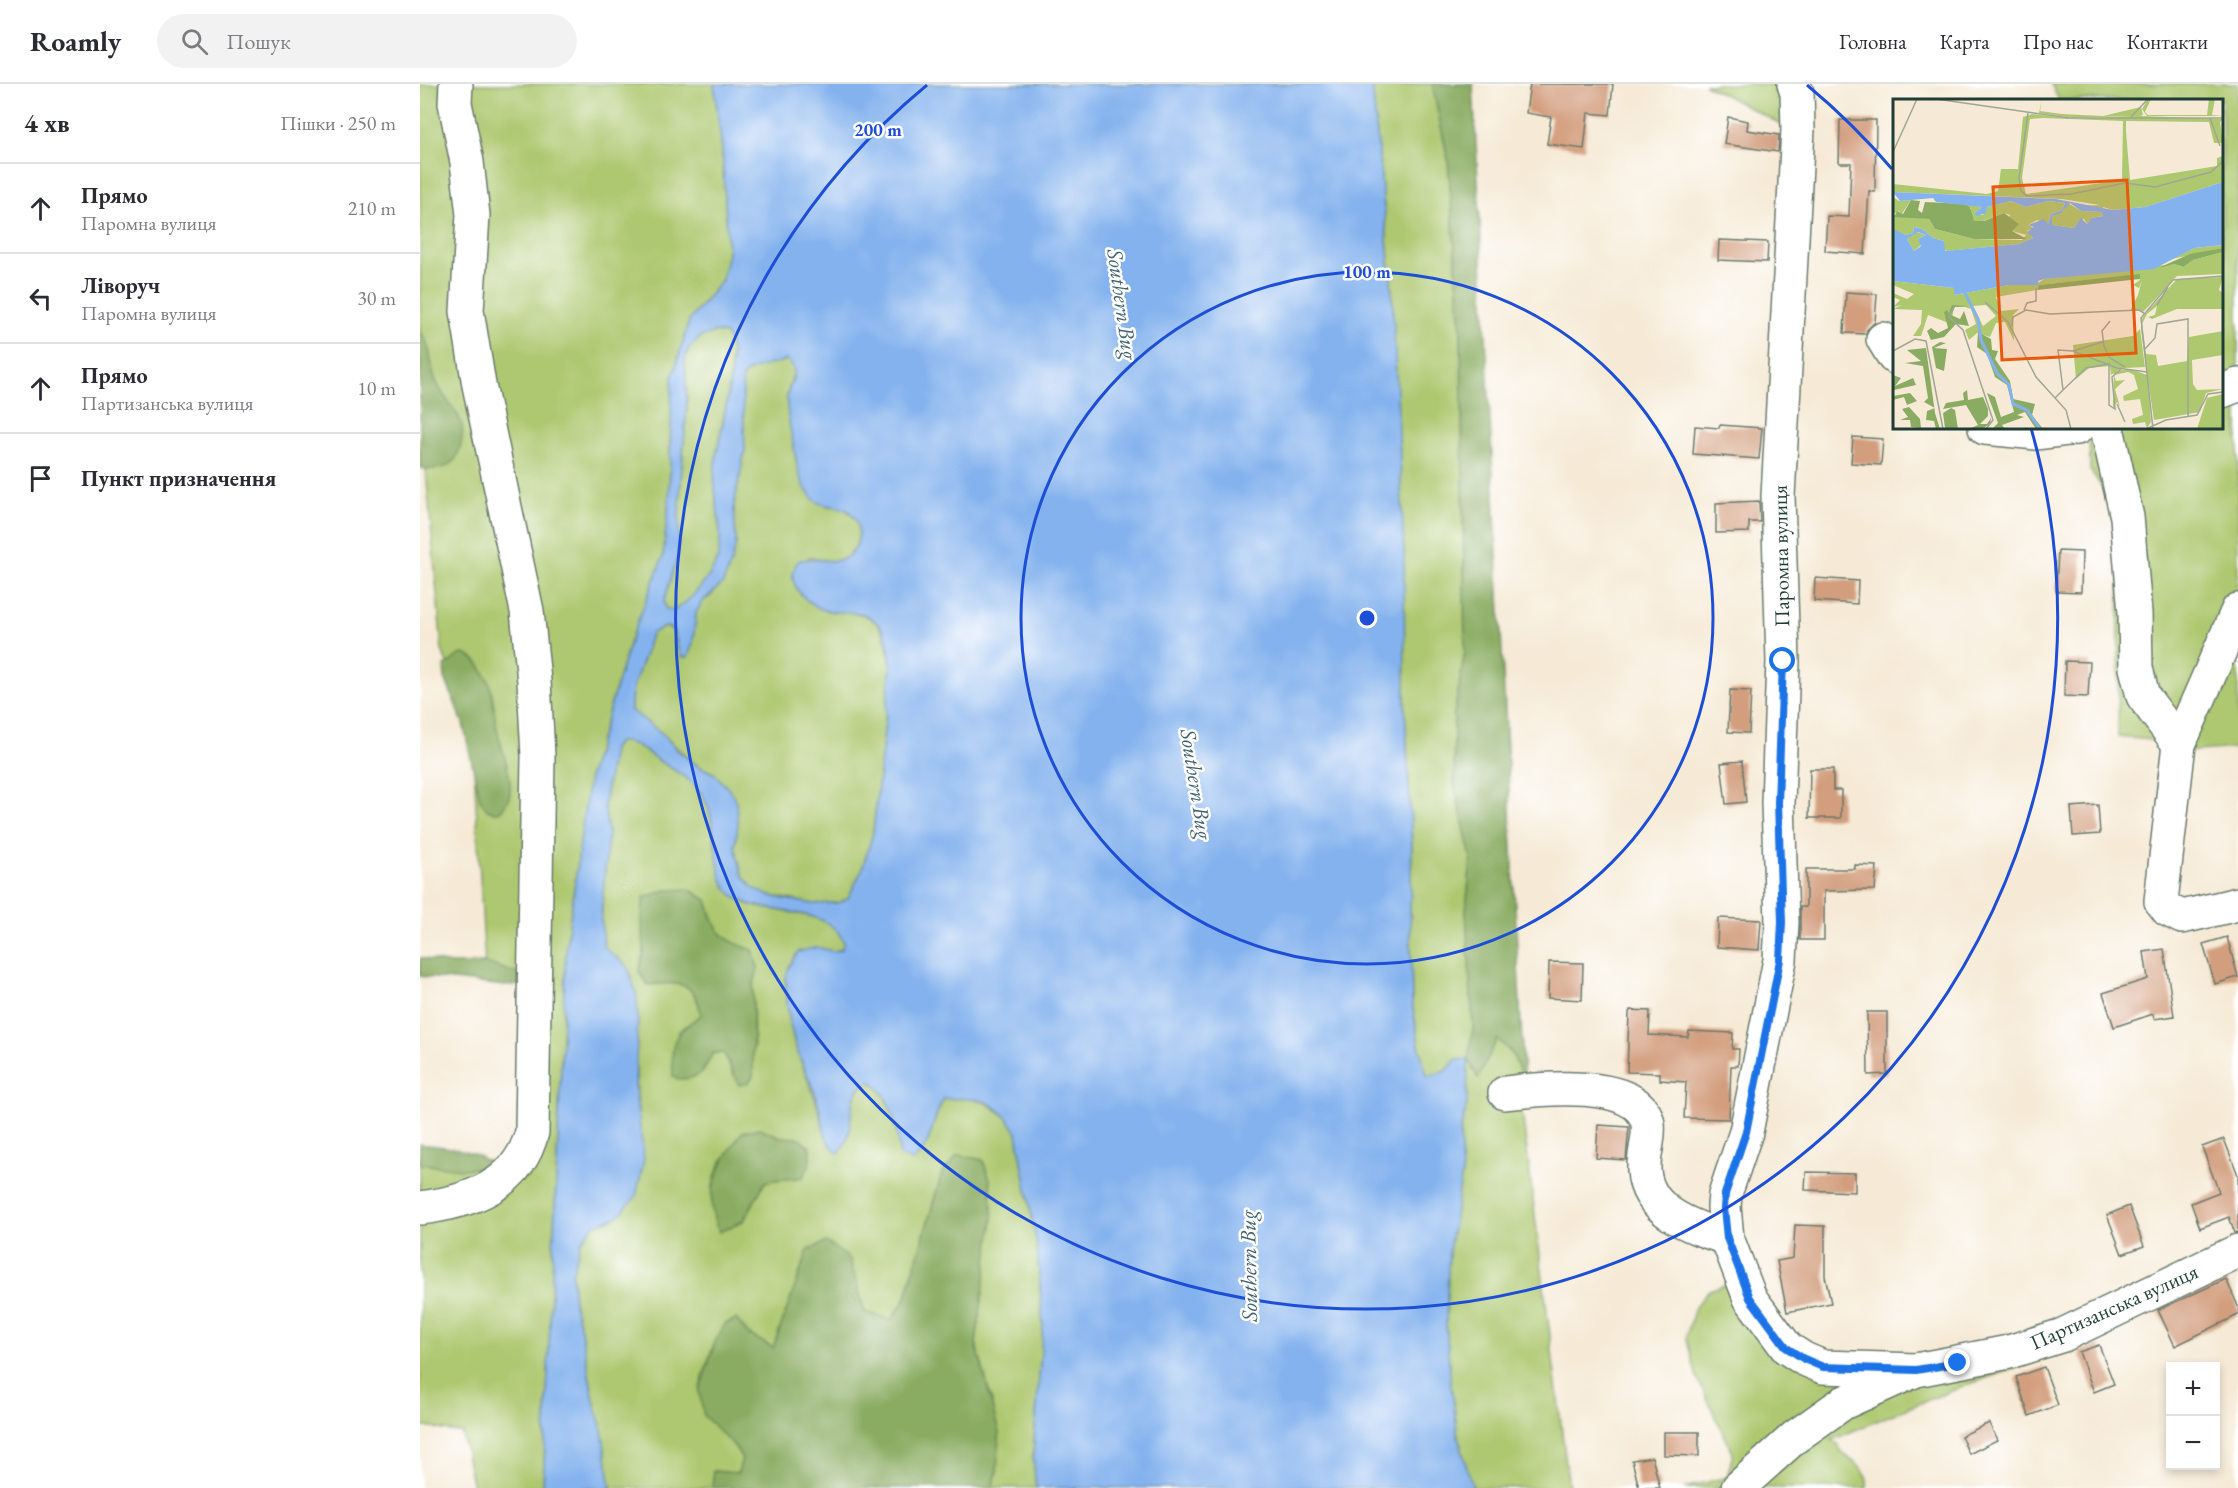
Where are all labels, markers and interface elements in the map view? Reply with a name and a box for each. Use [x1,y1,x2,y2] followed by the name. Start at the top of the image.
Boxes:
[157,14,577,68] search box
[30,23,121,59] text: Roamly
[178,25,211,58] icon: search
[226,27,291,56] text: Пошук
[1839,28,1907,55] text: Головна
[1940,28,1990,55] text: Карта
[2023,28,2093,55] text: Про нас
[2126,28,2208,55] text: Контакти
[1893,99,2223,429] inset map
[24,106,70,140] text: 4 хв
[280,110,396,136] text: Пішки · 250 m
[854,118,902,141] text: 200 m
[81,181,148,210] text: Прямо
[24,192,57,225] icon: ahead
[348,195,396,221] text: 210 m
[81,210,216,236] text: Паромна вулиця
[1100,246,1145,362] water label: Southern Bug
[1343,260,1391,283] text: 100 m
[81,271,160,300] text: Ліворуч
[24,282,57,315] icon: left
[357,285,396,311] text: 30 m
[81,300,216,326] text: Паромна вулиця
[81,361,148,390] text: Прямо
[24,372,57,405] icon: ahead
[357,375,396,401] text: 10 m
[81,390,253,416] text: Партизанська вулиця
[24,462,57,495] icon: arrive
[81,464,276,493] text: Пункт призначення
[1766,485,1795,627] street label: Паромна вулиця
[1357,608,1377,628] centre of rings
[1769,647,1795,673] route start
[1173,726,1220,842] water label: Southern Bug
[1233,1209,1264,1323] water label: Southern Bug
[2026,1257,2202,1356] street label: Партизанська вулиця
[1944,1349,1970,1375] route end
[2166,1362,2220,1470] map controls
[2166,1362,2220,1416] button: +
[2166,1416,2220,1470] button: −

